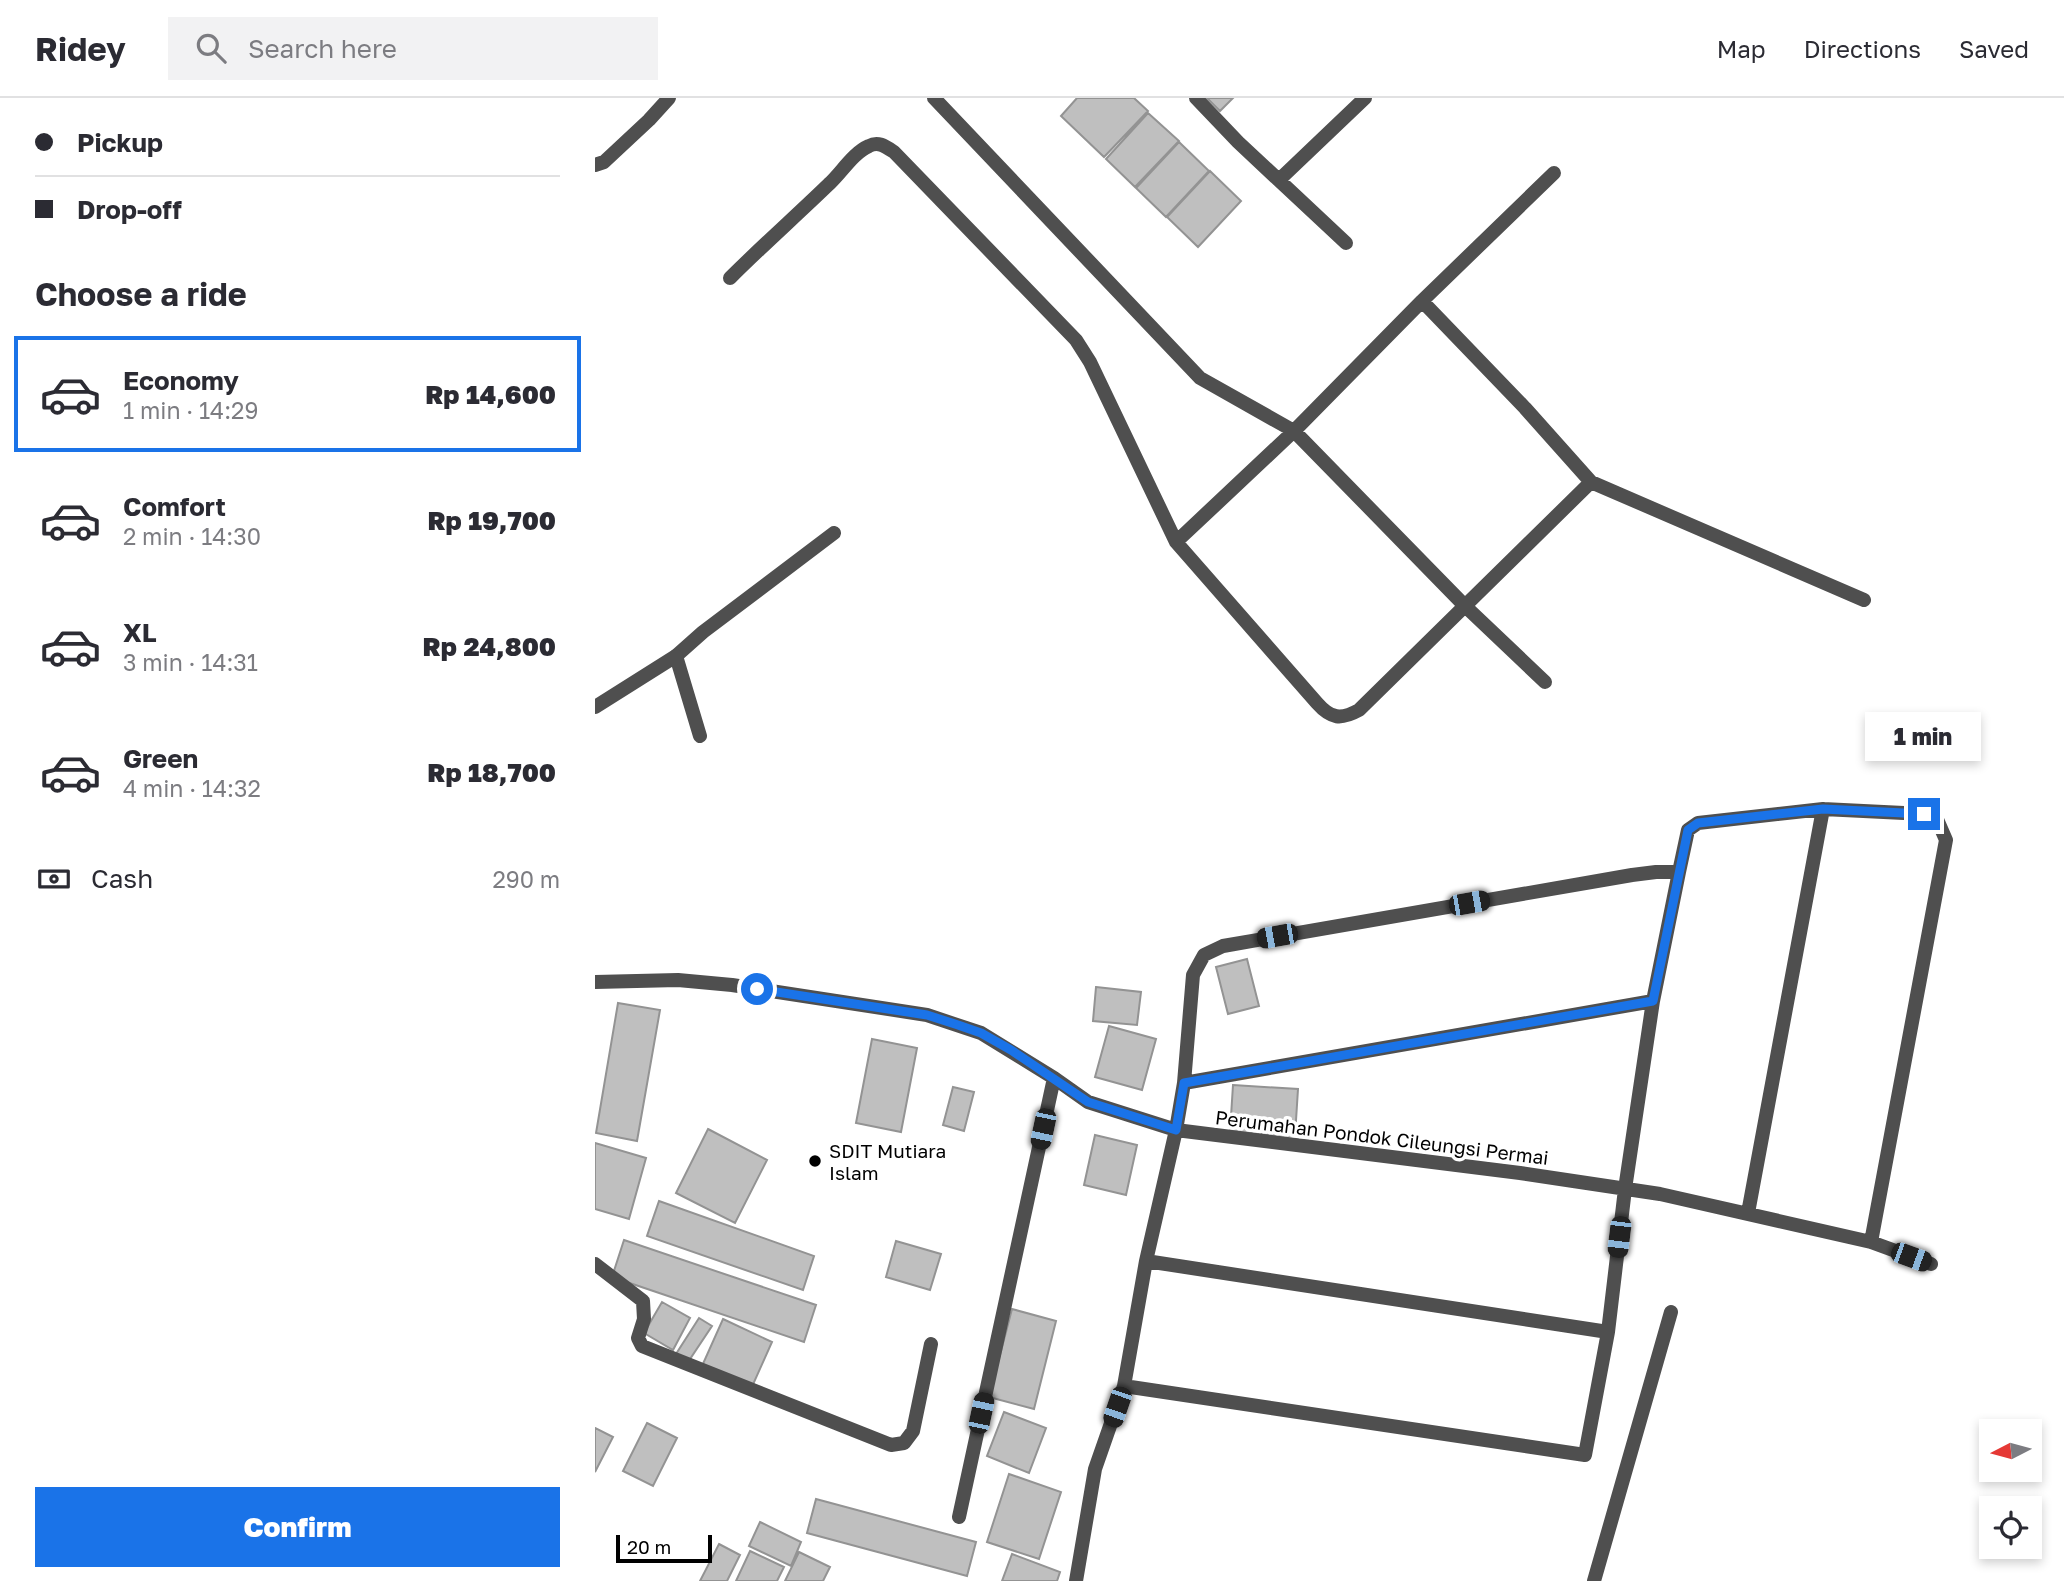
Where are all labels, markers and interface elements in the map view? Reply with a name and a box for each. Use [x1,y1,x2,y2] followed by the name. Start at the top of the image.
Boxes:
[168,17,658,80] search box
[35,29,126,68] text: Ridey
[192,29,230,67] icon: search
[248,33,397,64] text: Search here
[1717,34,1766,63] text: Map
[1804,34,1921,63] text: Directions
[1959,34,2029,63] text: Saved
[77,127,163,158] text: Pickup
[77,194,182,225] text: Drop-off
[35,275,247,313] text: Choose a ride
[39,363,102,426] icon: car
[123,365,239,396] text: Economy
[425,379,556,410] text: Rp 14,600
[123,396,258,424] text: 1 min · 14:29
[39,489,102,552] icon: car
[123,491,226,522] text: Comfort
[427,505,556,536] text: Rp 19,700
[123,522,261,550] text: 2 min · 14:30
[39,615,102,678] icon: car
[123,617,157,648] text: XL
[423,631,556,662] text: Rp 24,800
[123,648,258,676] text: 3 min · 14:31
[1866,712,1982,762] callout: 1 min
[1894,722,1952,750] text: 1 min
[39,741,102,804] icon: car
[123,743,198,774] text: Green
[427,757,556,788] text: Rp 18,700
[123,774,261,802] text: 4 min · 14:32
[1908,798,1940,830] route end
[35,860,73,898] icon: cash
[91,863,153,894] text: Cash
[492,865,560,893] text: 290 m
[1447,889,1492,917] car
[1255,922,1300,950] car
[741,973,773,1005] route start
[1214,1105,1550,1169] street label: Perumahan Pondok Cileungsi Permai
[1029,1106,1058,1152] car
[829,1139,946,1184] place label: SDIT Mutiara Islam
[807,1153,823,1169] marker: SDIT Mutiara Islam
[1607,1215,1632,1259] car
[1888,1240,1935,1274] car
[1101,1384,1134,1430] car
[967,1390,996,1436] car
[1979,1419,2042,1482] north arrow
[1979,1419,2042,1559] map controls
[35,1487,560,1567] button: Confirm
[1979,1496,2042,1559] button: locate
[616,1532,712,1564] scale bar
[627,1535,671,1558] text: 20 m

